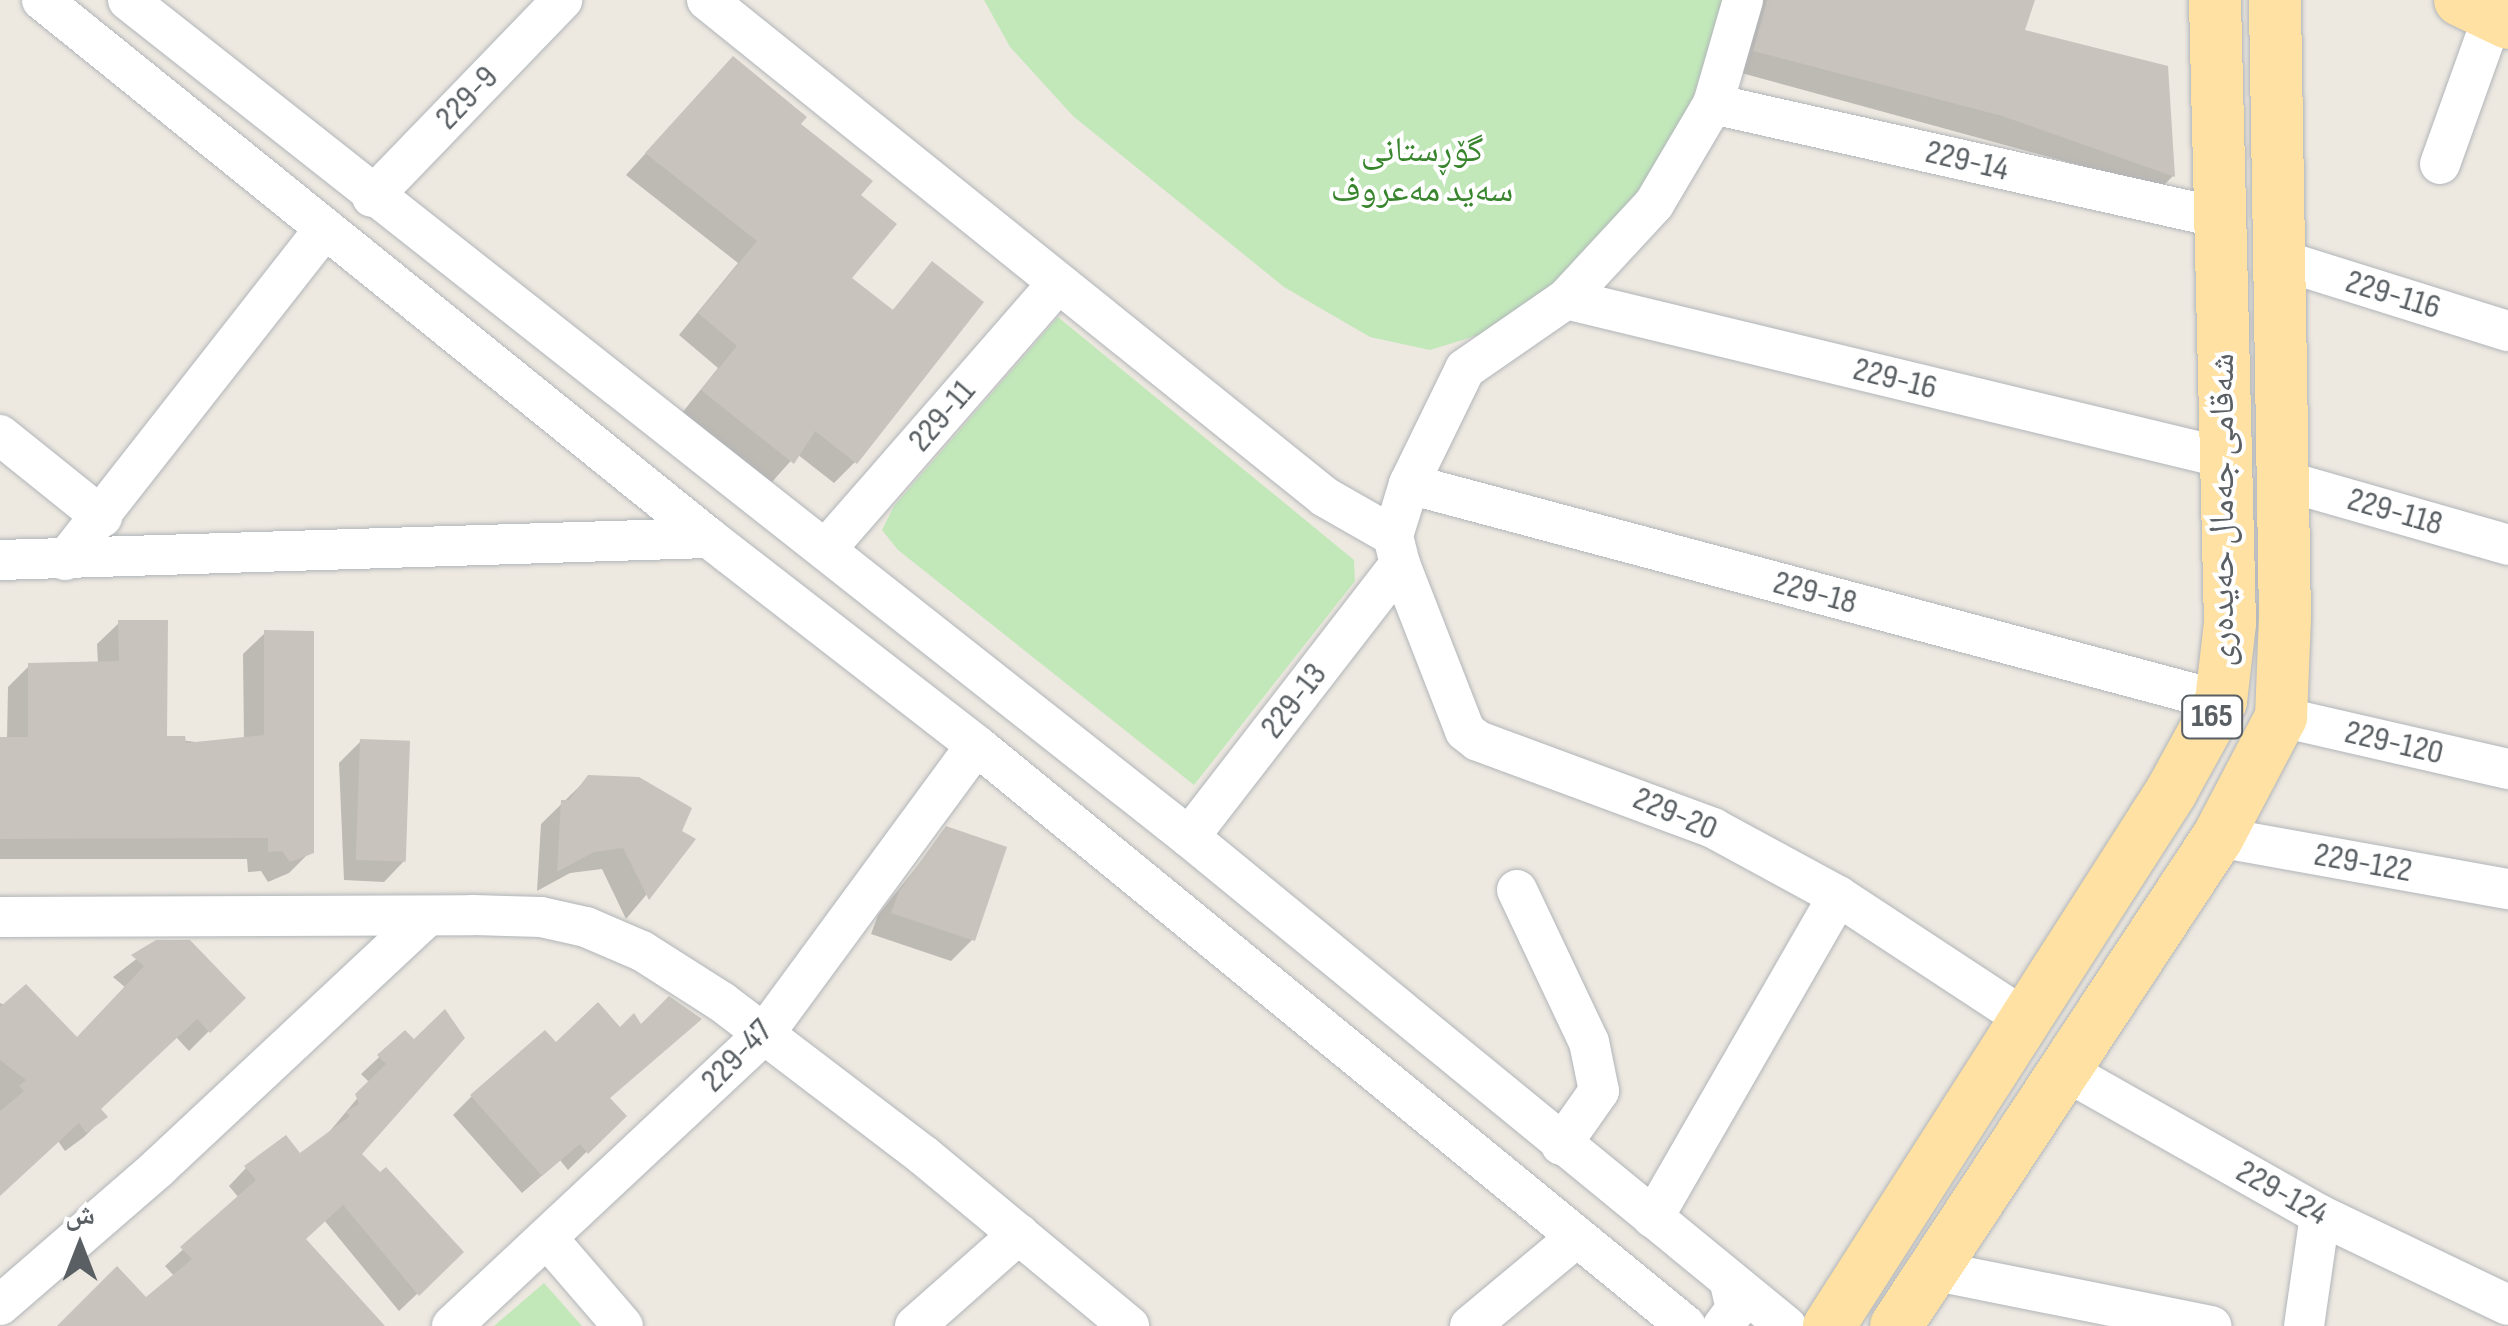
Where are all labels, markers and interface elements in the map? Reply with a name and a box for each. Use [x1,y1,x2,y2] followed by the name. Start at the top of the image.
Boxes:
[427,57,507,139] street label: 229-9
[1331,130,1513,212] park label: گۆڕستانی سەید مەعروف
[1921,131,2013,191] street label: 229-14
[2340,261,2446,329] street label: 229-116
[1849,348,1941,410] street label: 229-16
[2202,353,2244,667] street label: شەقامی جەمال حەیدەری
[899,371,985,461] street label: 229-11
[2343,478,2447,546] street label: 229-118
[1769,562,1861,624] street label: 229-18
[1252,655,1336,747] street label: 229-13
[2180,690,2244,744] road number: 165
[2341,711,2447,775] street label: 229-120
[1627,778,1723,850] street label: 229-20
[2311,834,2415,892] street label: 229-122
[692,1011,782,1101] street label: 229-47
[2229,1151,2335,1235] street label: 229-124
[30,1196,130,1296] north arrow
[65,1199,95,1232] text: ش

